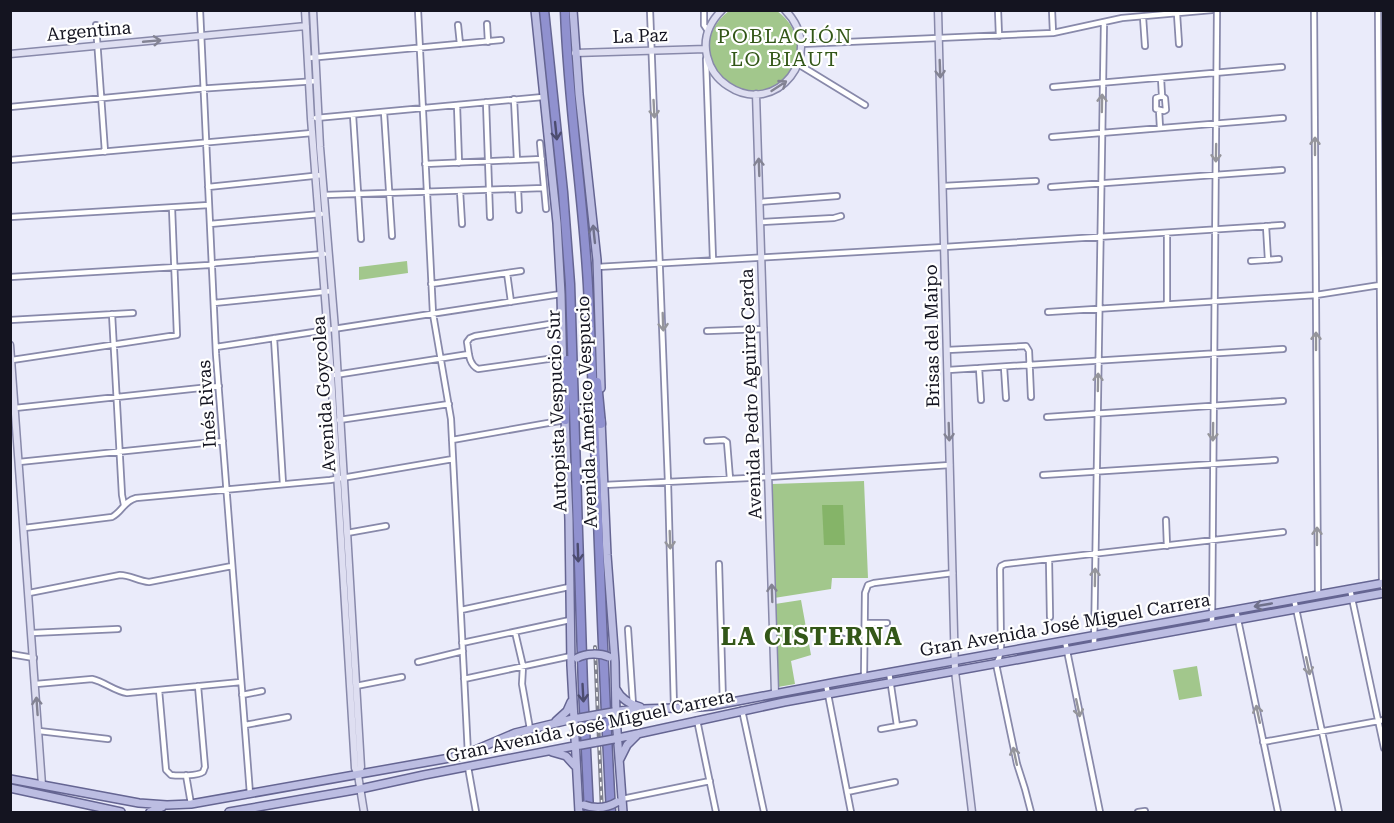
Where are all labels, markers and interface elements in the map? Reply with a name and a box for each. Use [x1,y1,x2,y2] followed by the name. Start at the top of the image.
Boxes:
[46,16,132,45] street label: Argentina
[612,24,668,47] street label: La Paz
[717,24,853,71] district label: POBLACIÓN LO BIAUT
[142,35,162,46] one-way arrow
[934,58,945,78] one-way arrow
[770,79,787,91] one-way arrow
[1097,94,1108,114] one-way arrow
[648,99,659,119] one-way arrow
[551,121,562,141] one-way arrow
[1309,137,1321,157] one-way arrow
[1210,142,1222,162] one-way arrow
[753,158,764,178] one-way arrow
[588,224,599,244] one-way arrow
[920,264,943,408] street label: Brisas del Maipo
[736,268,765,520] street label: Avenida Pedro Aguirre Cerda
[572,295,601,529] street label: Avenida Américo Vespucio
[542,309,571,513] street label: Autopista Vespucio Sur
[657,311,668,331] one-way arrow
[308,315,339,473] street label: Avenida Goycolea
[1310,332,1322,352] one-way arrow
[193,359,220,449] street label: Inés Rivas
[1092,373,1104,393] one-way arrow
[943,421,955,441] one-way arrow
[1207,421,1219,441] one-way arrow
[1311,527,1323,547] one-way arrow
[664,530,676,550] one-way arrow
[573,542,584,562] one-way arrow
[1089,568,1101,588] one-way arrow
[767,583,778,603] one-way arrow
[918,589,1212,660] street label: Gran Avenida José Miguel Carrera
[1253,600,1273,611] one-way arrow
[721,623,903,651] district label: LA CISTERNA
[1303,656,1315,675] one-way arrow
[578,682,589,702] one-way arrow
[444,685,736,766] street label: Gran Avenida José Miguel Carrera
[32,696,43,716] one-way arrow
[1073,698,1085,717] one-way arrow
[1252,705,1263,724] one-way arrow
[1009,747,1020,766] one-way arrow

